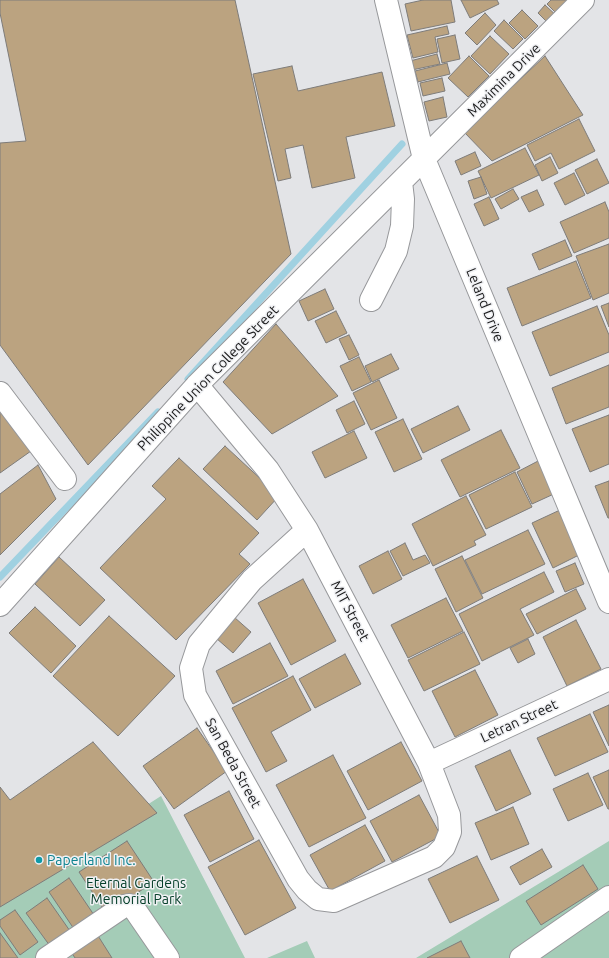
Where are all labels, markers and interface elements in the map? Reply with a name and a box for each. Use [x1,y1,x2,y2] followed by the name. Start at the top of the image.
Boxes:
[464,40,544,120] street label: Maximina Drive
[463,266,507,344] street label: Leland Drive
[134,302,282,454] street label: Philippine Union College Street
[327,578,373,644] street label: MIT Street
[478,696,560,746] street label: Letran Street
[201,715,265,811] street label: San Beda Street
[47,852,136,868] place label: Paperland Inc.
[34,855,44,865] marker: Paperland Inc.
[86,875,186,908] park label: Eternal Gardens Memorial Park

